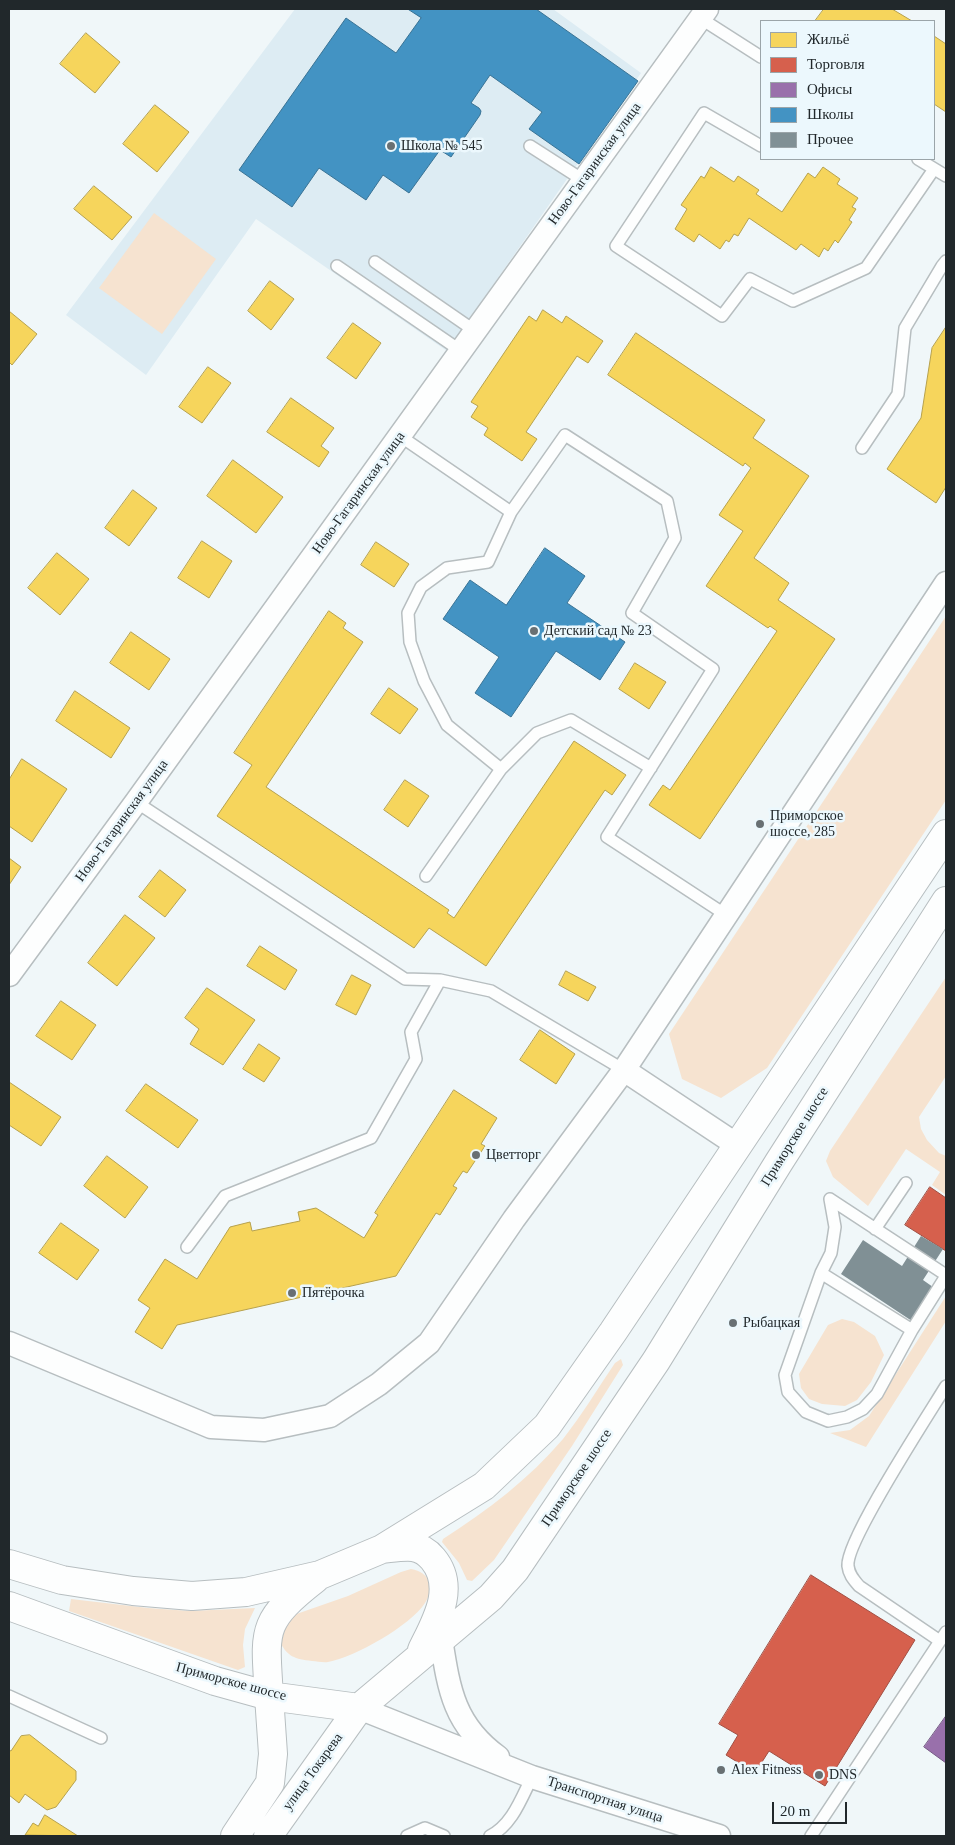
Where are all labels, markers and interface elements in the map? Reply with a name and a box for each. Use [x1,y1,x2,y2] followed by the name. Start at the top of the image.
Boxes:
[760,20,935,160] legend
[807,31,849,47] text: Жильё
[807,56,865,72] text: Торговля
[807,81,852,97] text: Офисы
[545,100,645,228] street label: Ново-Гагаринская улица
[807,106,854,122] text: Школы
[807,131,853,147] text: Прочее
[401,138,483,154] place label: Школа № 545
[385,140,397,152] marker: Школа № 545
[309,429,409,557] street label: Ново-Гагаринская улица
[544,623,652,639] place label: Детский сад № 23
[528,625,540,637] marker: Детский сад № 23
[72,757,172,885] street label: Ново-Гагаринская улица
[770,808,843,840] place label: Приморское шоссе, 285
[754,818,766,830] marker: Приморское шоссе, 285
[758,1084,832,1190] street label: Приморское шоссе
[486,1147,541,1163] place label: Цветторг
[470,1149,482,1161] marker: Цветторг
[302,1285,364,1301] place label: Пятёрочка
[286,1287,298,1299] marker: Пятёрочка
[743,1315,800,1331] place label: Рыбацкая
[727,1317,739,1329] marker: Рыбацкая
[538,1426,616,1530] street label: Приморское шоссе
[174,1659,288,1705] street label: Приморское шоссе
[279,1730,347,1814] street label: улица Токарева
[731,1762,801,1778] place label: Alex Fitness
[715,1764,727,1776] marker: Alex Fitness
[829,1767,857,1783] place label: DNS
[813,1769,825,1781] marker: DNS
[545,1773,665,1827] street label: Транспортная улица
[775,1792,850,1824] scale bar
[780,1803,810,1819] text: 20 m

